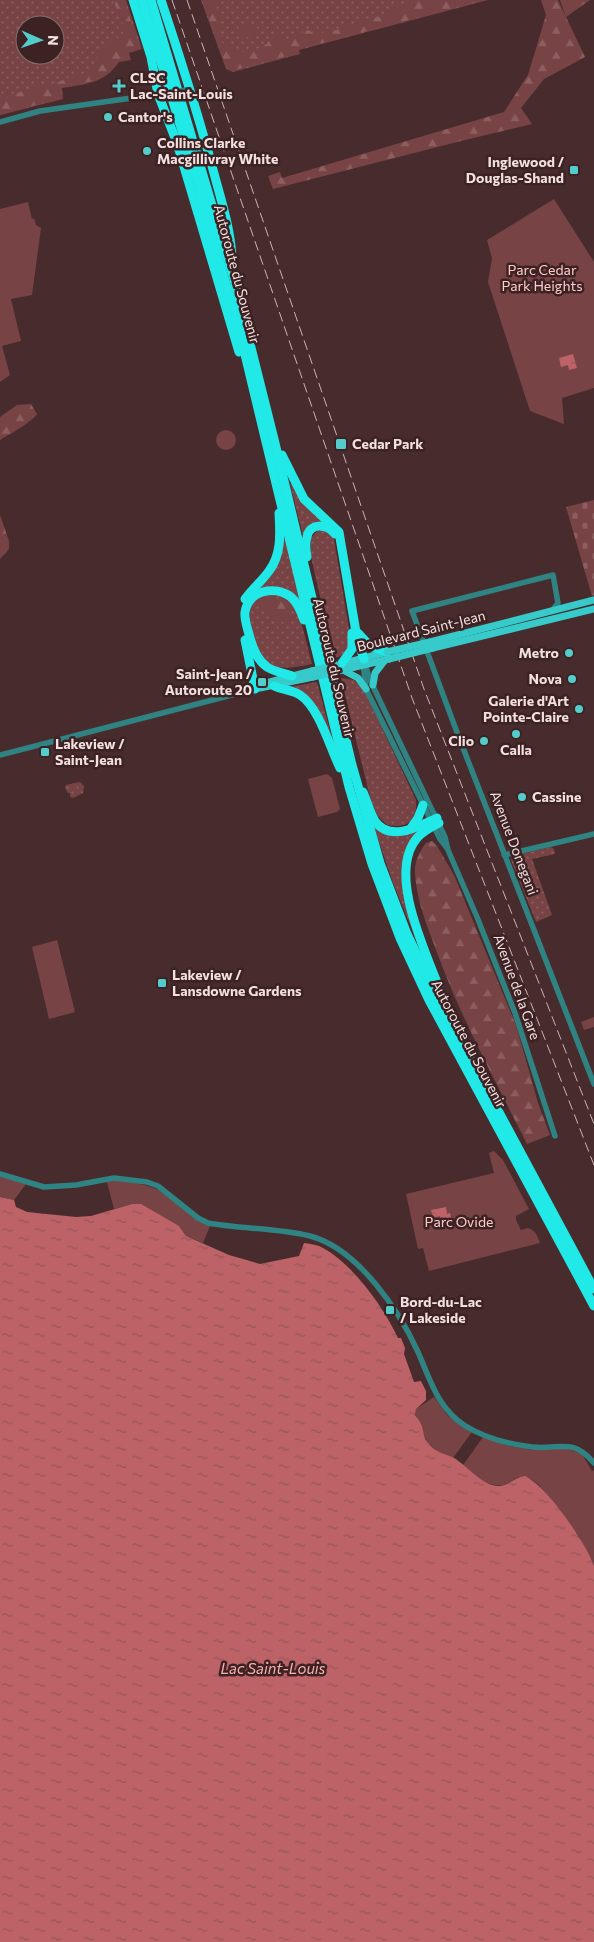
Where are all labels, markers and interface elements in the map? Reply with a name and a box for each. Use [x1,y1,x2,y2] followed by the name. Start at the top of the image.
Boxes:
[15,15,65,65] north arrow
[45,35,62,46] text: N
[130,69,233,102] place label: CLSC Lac-Saint-Louis
[112,79,126,93] marker: CLSC Lac-Saint-Louis
[118,108,173,125] place label: Cantor's
[102,111,114,123] marker: Cantor's
[157,134,278,167] place label: Collins Clarke Macgillivray White
[141,145,153,157] marker: Collins Clarke Macgillivray White
[466,153,565,186] place label: Inglewood / Douglas-Shand
[568,164,580,176] marker: Inglewood / Douglas-Shand
[211,203,264,346] street label: Autoroute du Souvenir
[501,261,583,294] park label: Parc Cedar Park Heights
[352,435,423,452] place label: Cedar Park
[334,437,348,451] marker: Cedar Park
[310,596,359,740] street label: Autoroute du Souvenir
[355,606,487,655] street label: Boulevard Saint-Jean
[518,644,559,661] place label: Metro
[563,647,575,659] marker: Metro
[165,665,253,698] place label: Saint-Jean / Autoroute 20
[529,670,562,687] place label: Nova
[566,673,578,685] marker: Nova
[256,676,268,688] marker: Saint-Jean / Autoroute 20
[483,692,569,725] place label: Galerie d'Art Pointe-Claire
[573,703,585,715] marker: Galerie d'Art Pointe-Claire
[510,728,522,740] marker: Calla
[448,732,474,749] place label: Clio
[55,735,125,768] place label: Lakeview / Saint-Jean
[478,735,490,747] marker: Clio
[500,741,532,758] place label: Calla
[39,746,51,758] marker: Lakeview / Saint-Jean
[487,788,542,897] street label: Avenue Donegani
[532,788,581,805] place label: Cassine
[516,791,528,803] marker: Cassine
[490,932,545,1042] street label: Avenue de la Gare
[172,966,302,999] place label: Lakeview / Lansdowne Gardens
[156,977,168,989] marker: Lakeview / Lansdowne Gardens
[428,977,511,1111] street label: Autoroute du Souvenir
[425,1213,493,1230] park label: Parc Ovide
[400,1293,482,1326] place label: Bord-du-Lac / Lakeside
[384,1304,396,1316] marker: Bord-du-Lac / Lakeside
[221,1659,326,1677] water label: Lac Saint-Louis

